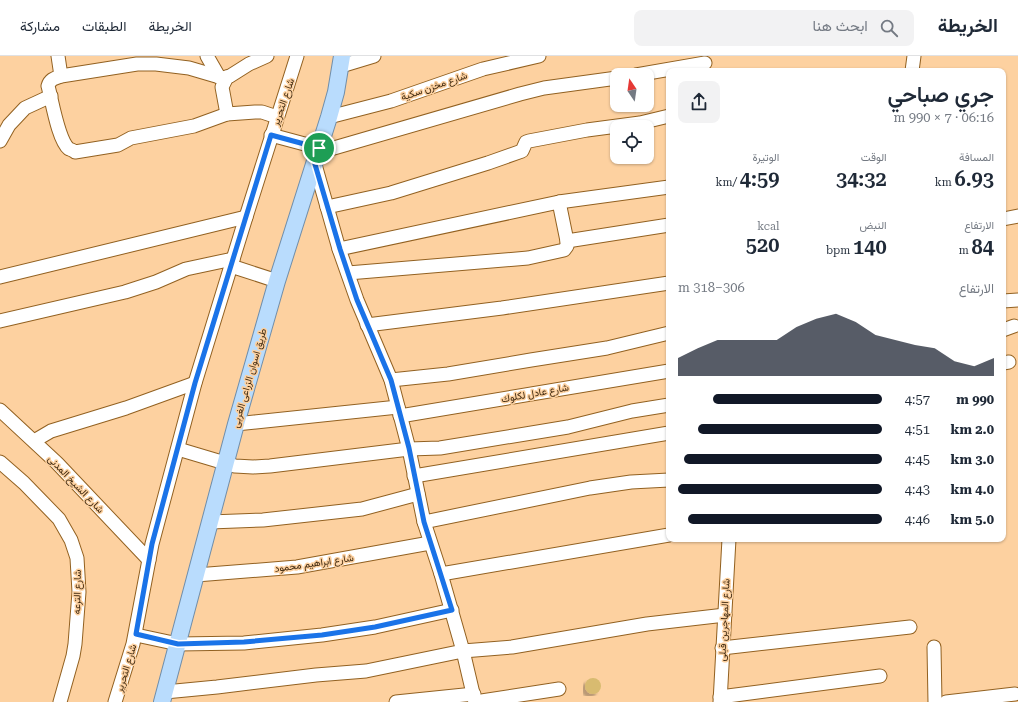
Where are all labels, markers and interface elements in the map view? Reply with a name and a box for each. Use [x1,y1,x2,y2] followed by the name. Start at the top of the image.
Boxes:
[634,10,914,46] search box
[938,14,998,37] text: الخريطة
[813,17,868,35] text: ابحث هنا
[878,17,900,39] icon: search
[20,18,60,34] text: مشاركة
[82,18,126,34] text: الطبقات
[148,18,192,34] text: الخريطة
[610,68,654,112] north arrow
[610,68,654,164] map controls
[399,69,469,103] street label: شارع مخزن سكية
[269,77,297,128] street label: شارع التحرير
[678,81,720,123] button: share
[888,82,994,107] text: جري صباحي
[894,110,994,125] text: 06:16 · 7 × 990 m
[610,120,654,164] button: locate
[302,131,336,165] pin
[308,137,330,159] icon: arrive
[752,151,779,164] text: الوتيرة
[861,151,887,164] text: الوقت
[959,151,994,164] text: المسافة
[740,167,779,191] text: 4:59
[836,167,887,191] text: 34:32
[955,167,994,191] text: 6.93
[715,176,740,189] text: /km
[935,176,955,189] text: km
[859,219,887,232] text: النبض
[964,219,994,232] text: الارتفاع
[757,220,779,233] text: kcal
[746,233,779,257] text: 520
[853,235,887,259] text: 140
[972,235,994,259] text: 84
[826,244,853,257] text: bpm
[959,244,972,257] text: m
[678,280,745,295] text: 306–318 m
[959,281,994,296] text: الارتفاع
[230,326,270,429] street label: طريق اسوان الزراعى الغربى
[500,382,570,405] street label: شارع عادل لكلوك
[905,392,930,407] text: 4:57
[956,392,994,407] text: 990 m
[905,422,930,437] text: 4:51
[951,422,994,437] text: 2.0 km
[905,452,930,467] text: 4:45
[951,452,994,467] text: 3.0 km
[45,453,106,516] street label: شارع الشيخ المدنى
[905,482,930,497] text: 4:43
[951,482,994,497] text: 4.0 km
[905,512,930,527] text: 4:46
[951,512,994,527] text: 5.0 km
[274,552,355,575] street label: شارع ابراهيم محمود
[71,569,84,615] street label: شارع الترعه
[716,578,733,662] street label: شارع المهاجرين قبلى
[113,643,139,694] street label: شارع التحرير

